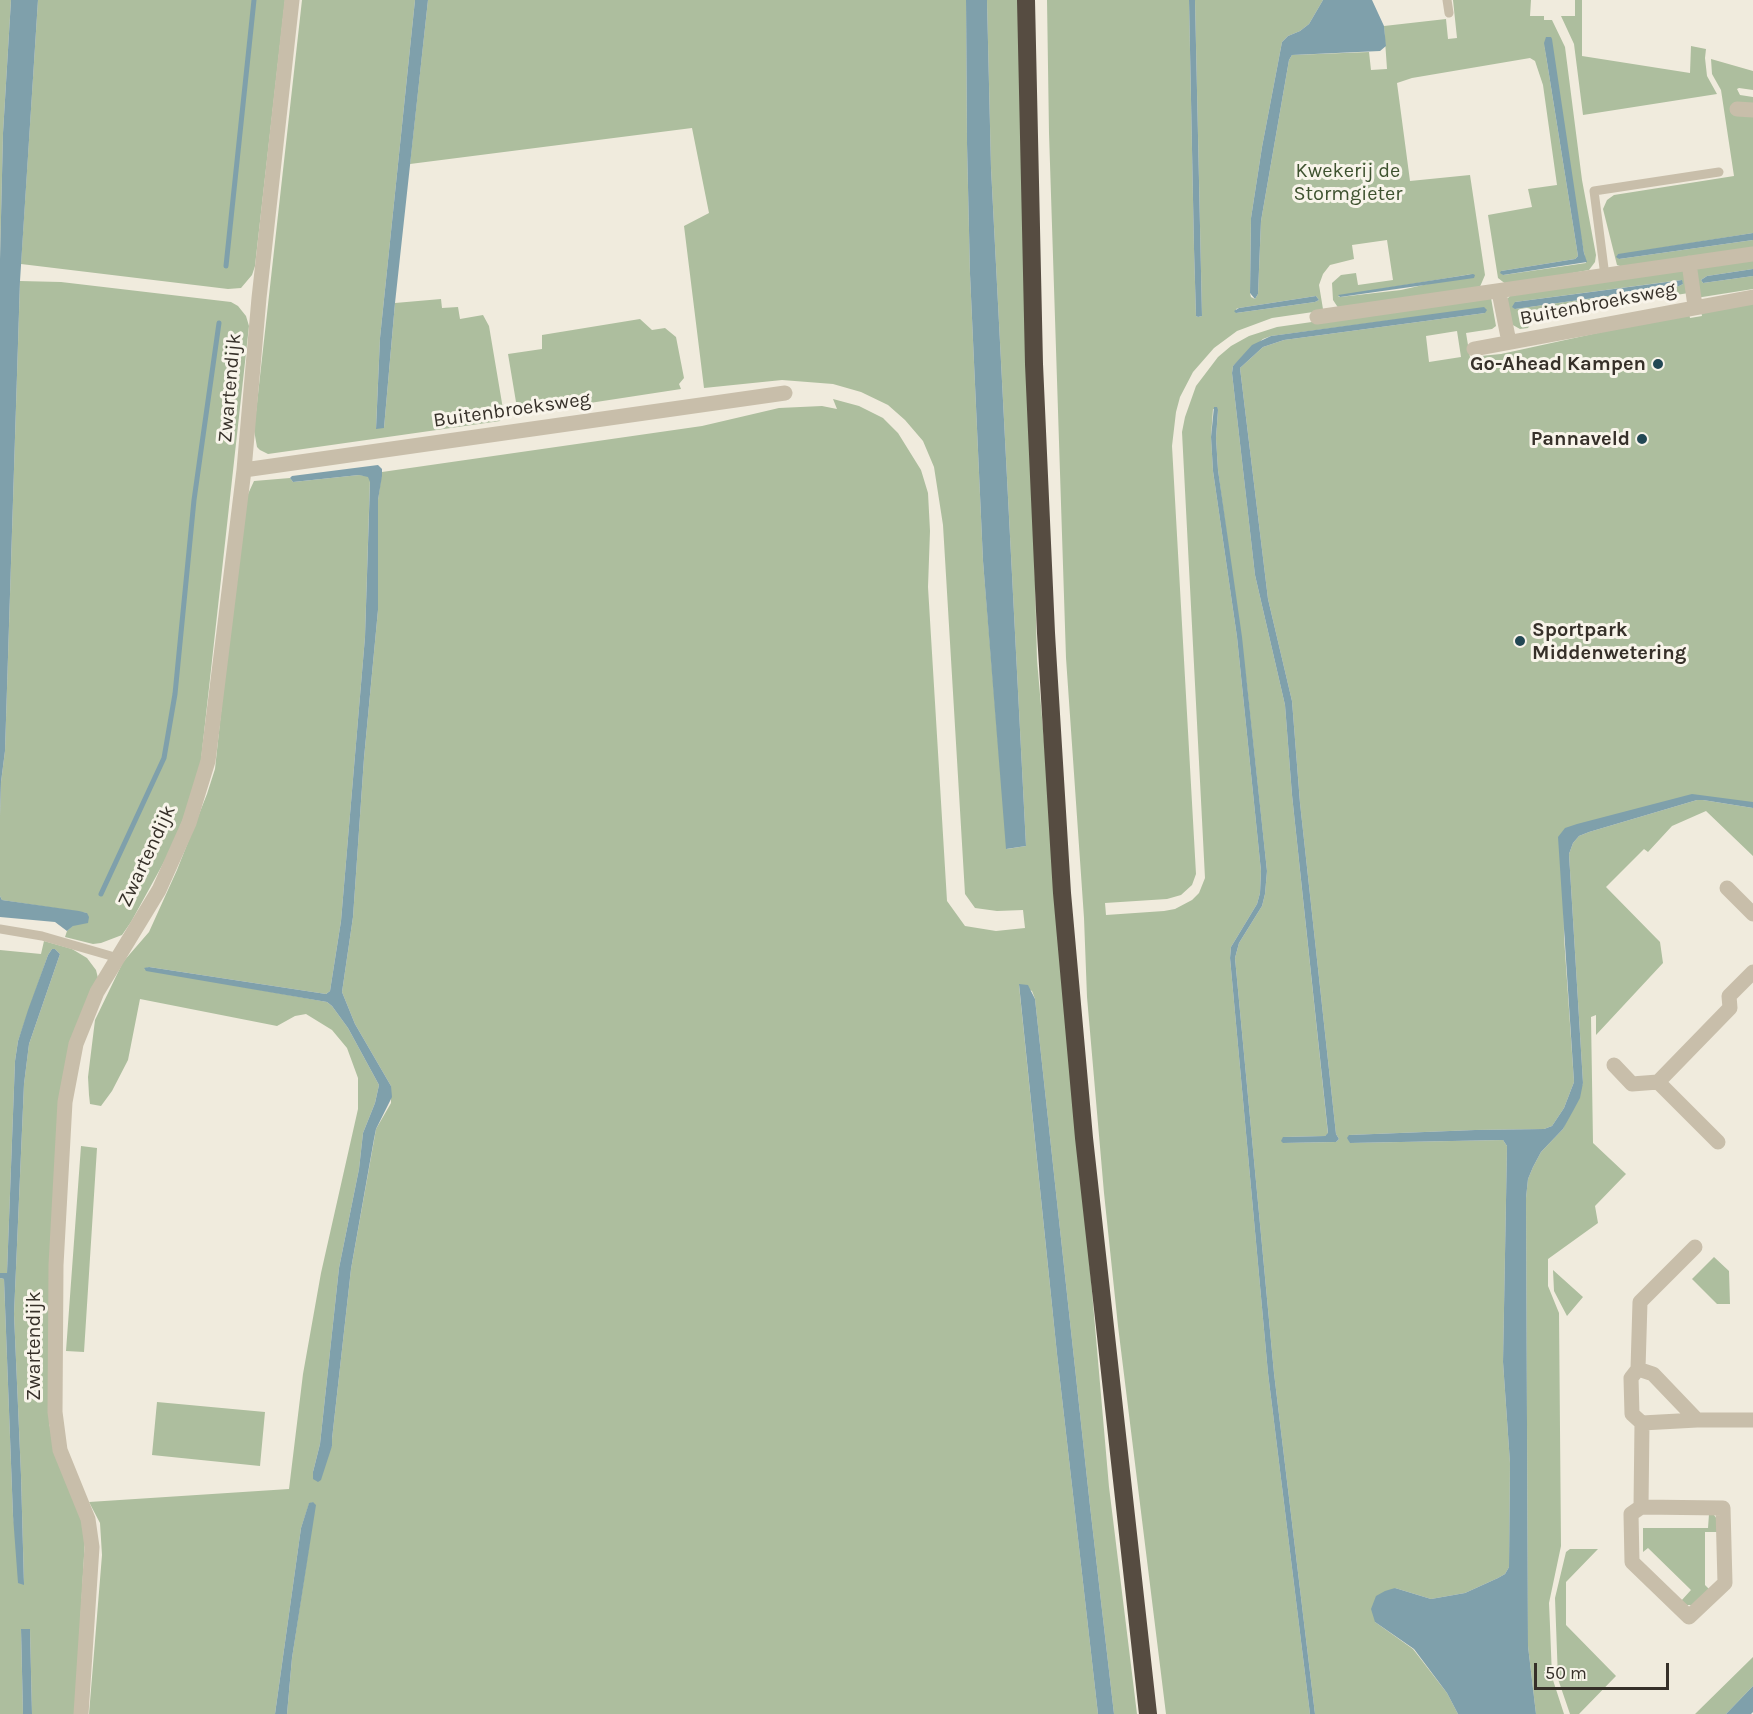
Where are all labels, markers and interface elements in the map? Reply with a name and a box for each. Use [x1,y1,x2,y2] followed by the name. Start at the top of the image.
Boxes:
[1293,159,1403,206] park label: Kwekerij de Stormgieter
[1518,277,1678,331] street label: Buitenbroeksweg
[213,332,247,444] street label: Zwartendijk
[1470,352,1646,376] place label: Go-Ahead Kampen
[1651,357,1665,371] marker: Go-Ahead Kampen
[432,387,592,433] street label: Buitenbroeksweg
[1531,427,1630,451] place label: Pannaveld
[1635,432,1649,446] marker: Pannaveld
[1532,618,1686,665] place label: Sportpark Middenwetering
[1513,634,1527,648] marker: Sportpark Middenwetering
[113,801,181,911] street label: Zwartendijk
[22,1291,46,1401] street label: Zwartendijk
[1537,1651,1672,1689] scale bar
[1545,1662,1587,1684] text: 50 m

